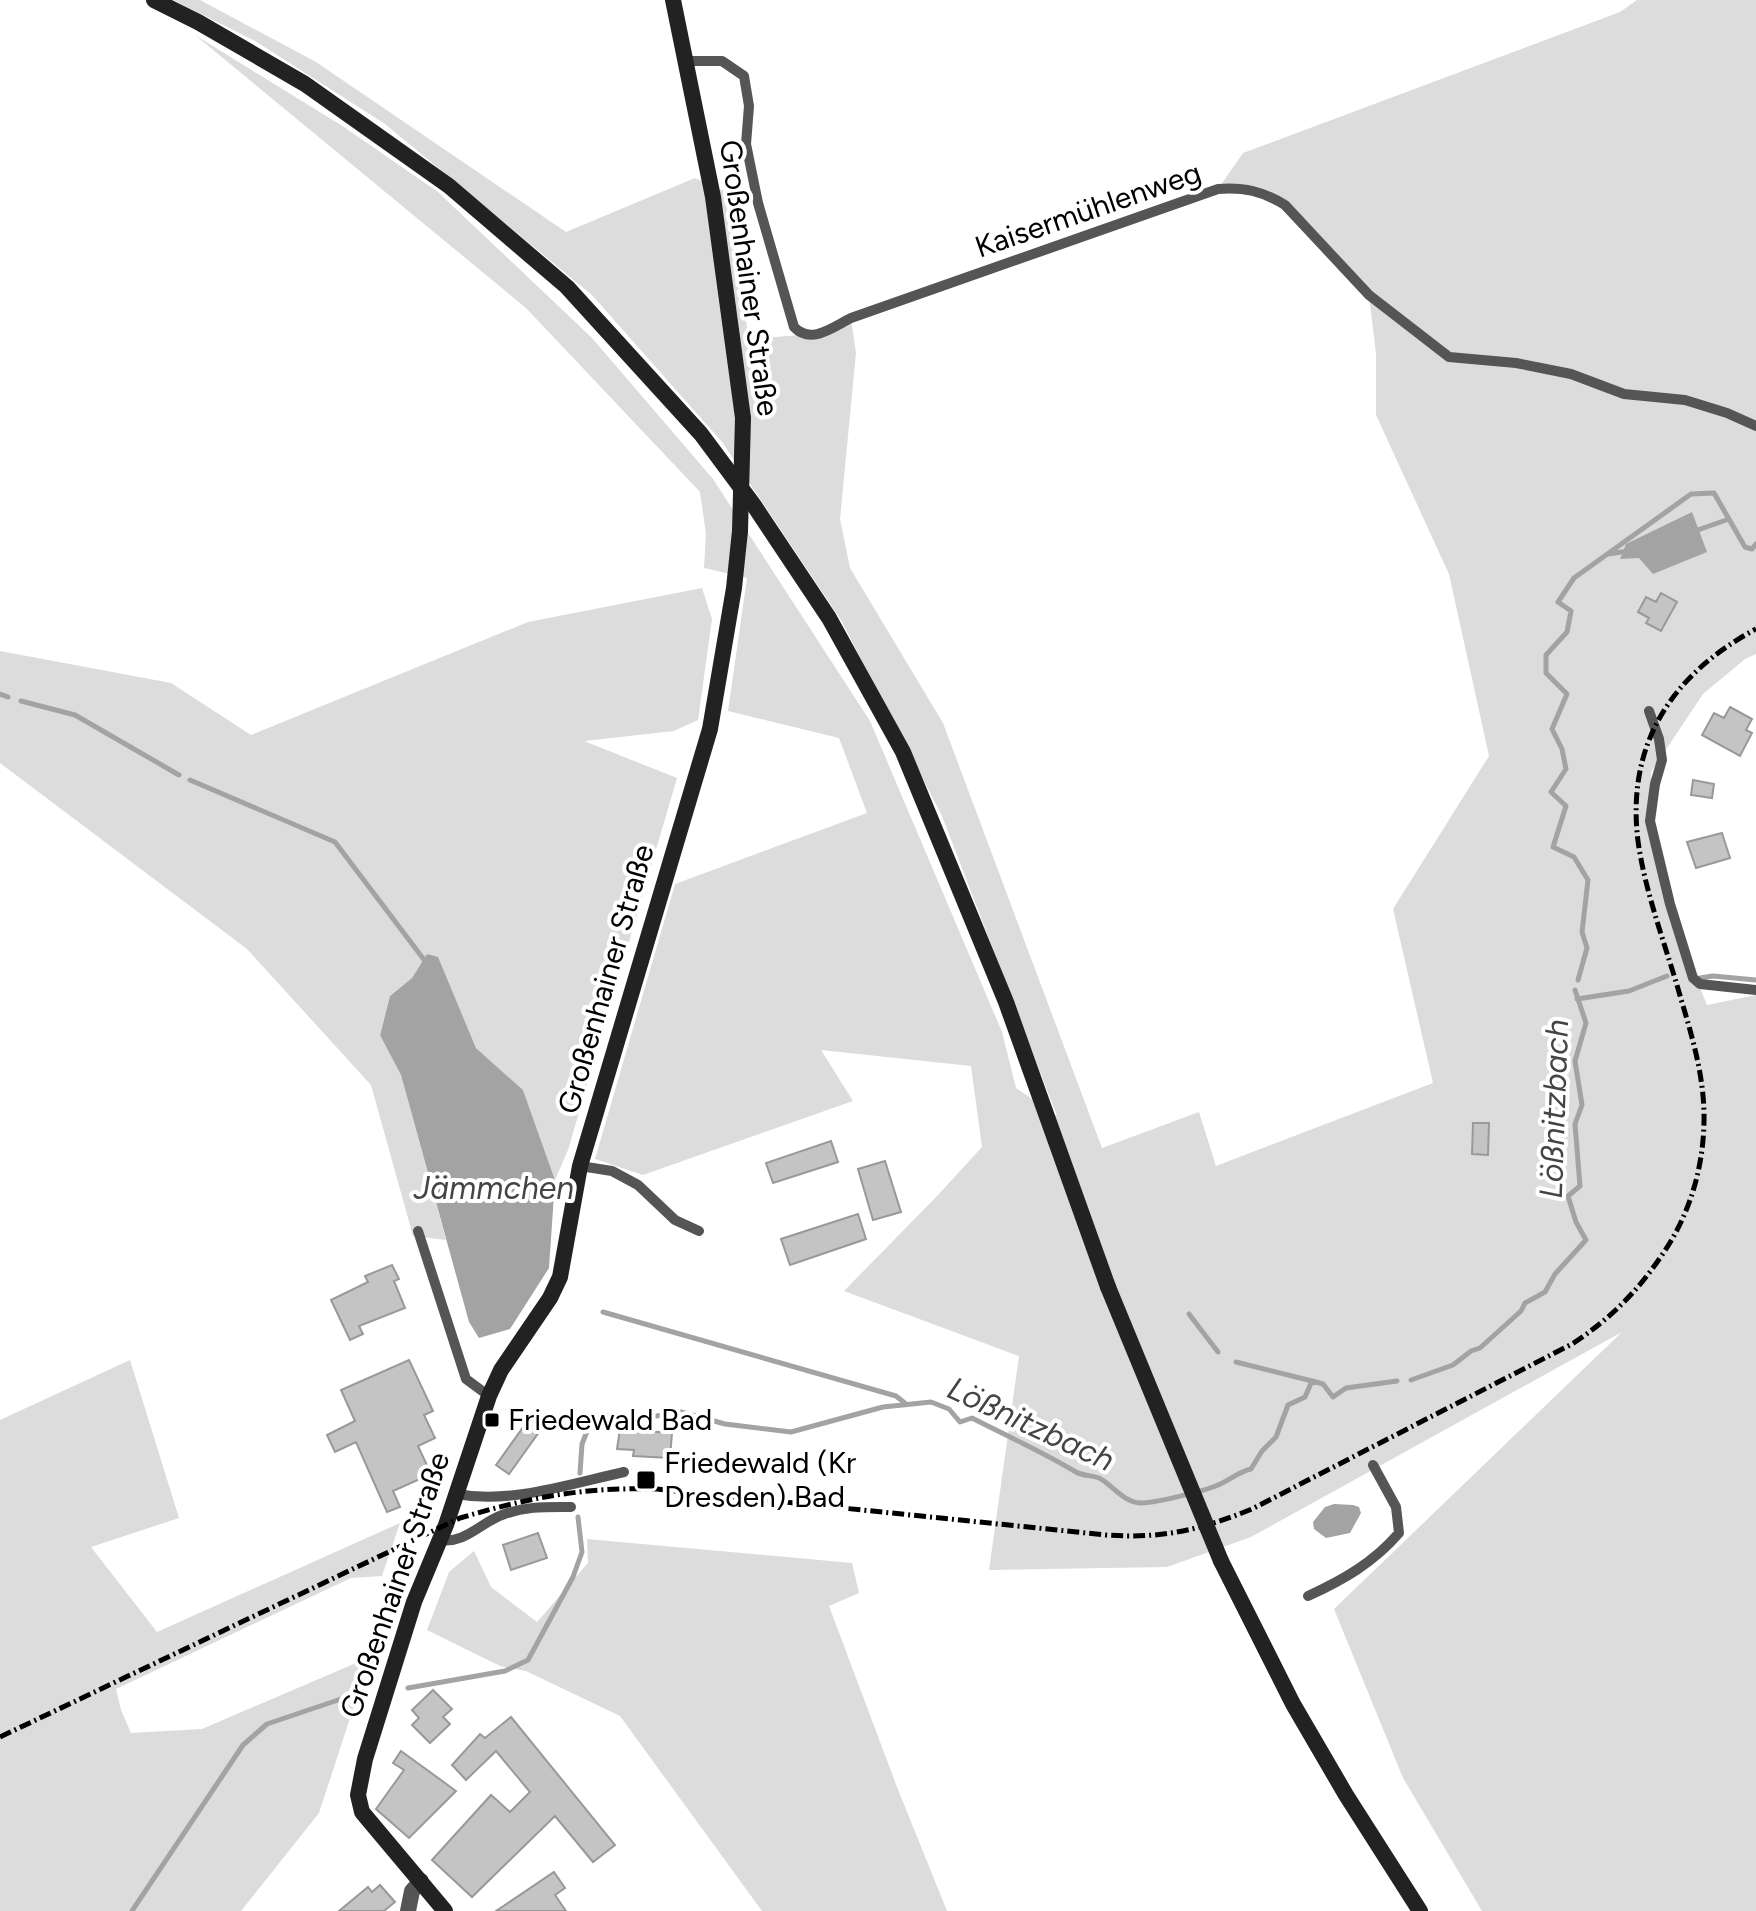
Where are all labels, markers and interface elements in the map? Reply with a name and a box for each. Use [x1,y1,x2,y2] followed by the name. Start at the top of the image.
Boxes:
[712,137,787,418] street label: Großenhainer Straße
[970,154,1206,266] street label: Kaisermühlenweg
[549,840,662,1118] street label: Großenhainer Straße
[1532,1019,1576,1199] water label: Lößnitzbach
[413,1169,574,1207] water label: Jämmchen
[942,1369,1120,1479] water label: Lößnitzbach
[508,1401,712,1438] place label: Friedewald Bad
[483,1411,501,1429] marker: Friedewald Bad
[664,1444,856,1515] place label: Friedewald (Kr Dresden) Bad
[332,1447,457,1723] street label: Großenhainer Straße
[635,1469,657,1491] marker: Friedewald (Kr Dresden) Bad

